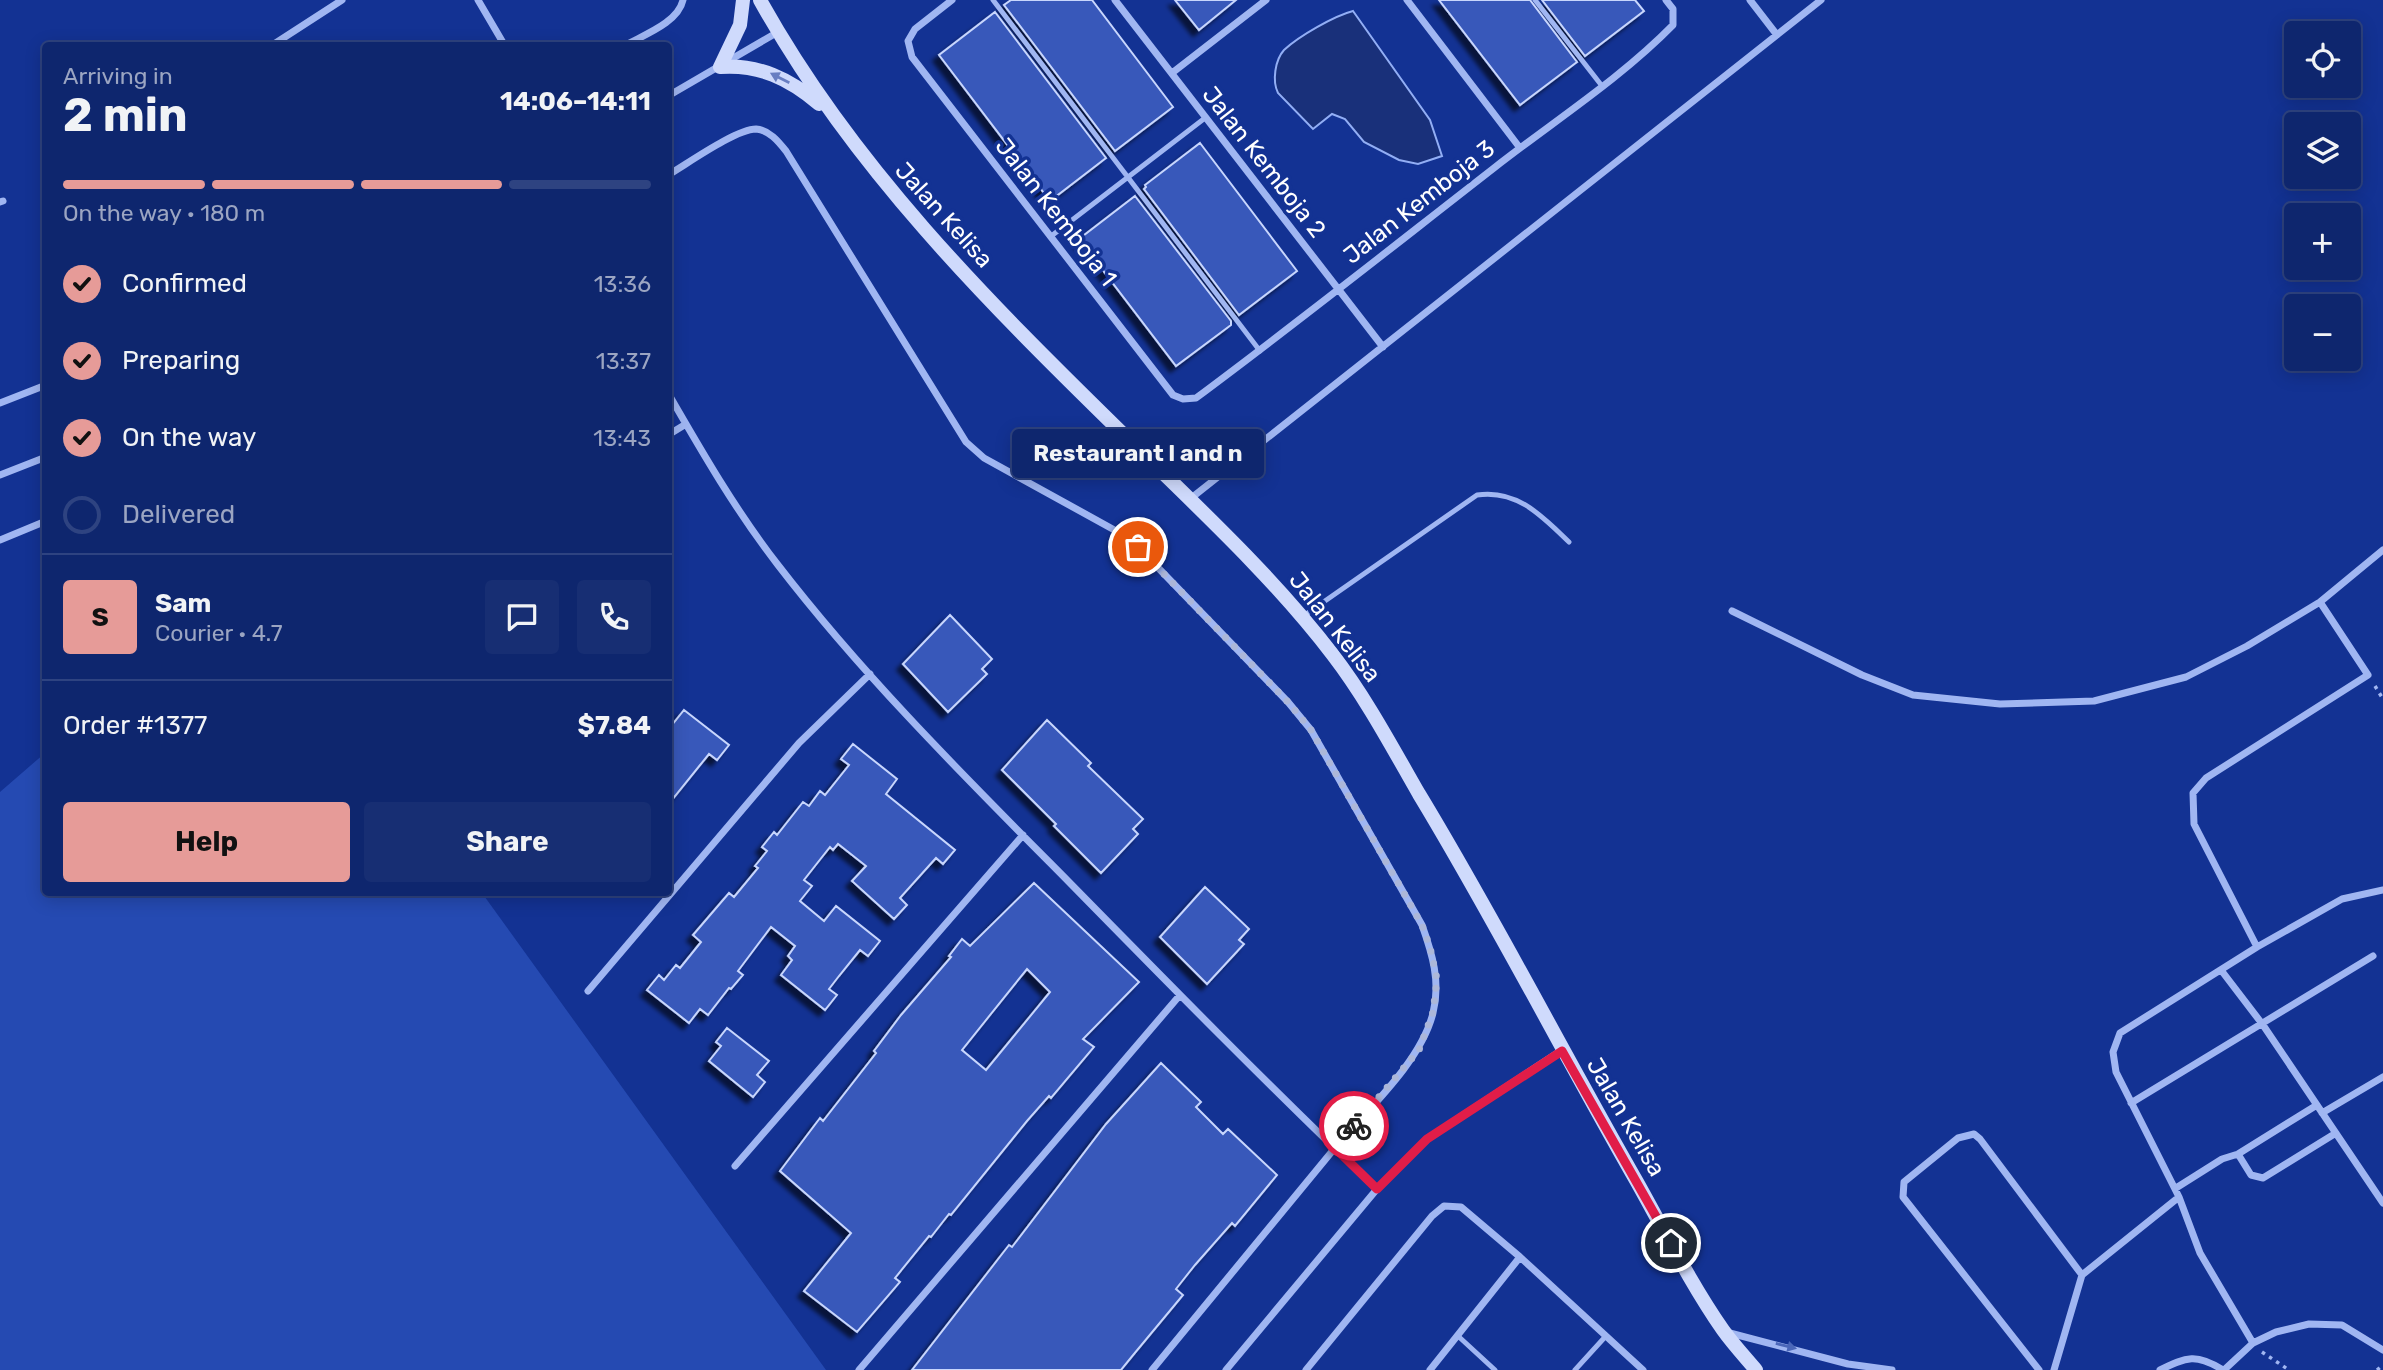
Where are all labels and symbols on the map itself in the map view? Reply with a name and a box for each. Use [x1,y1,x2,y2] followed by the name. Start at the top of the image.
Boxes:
[769,72,789,84] one-way arrow
[1196,81,1332,243] street label: Jalan Kemboja 2
[990,132,1122,292] street label: Jalan Kemboja 1
[1338,134,1500,270] street label: Jalan Kemboja 3
[889,157,999,273] street label: Jalan Kelisa
[1012,428,1264,477] callout: Restaurant l and n
[1108,517,1168,577] pin
[1283,566,1387,688] street label: Jalan Kelisa
[1581,1053,1671,1181] street label: Jalan Kelisa
[1319,1091,1389,1161] courier
[1641,1213,1701,1273] pin
[1775,1341,1797,1352] one-way arrow

